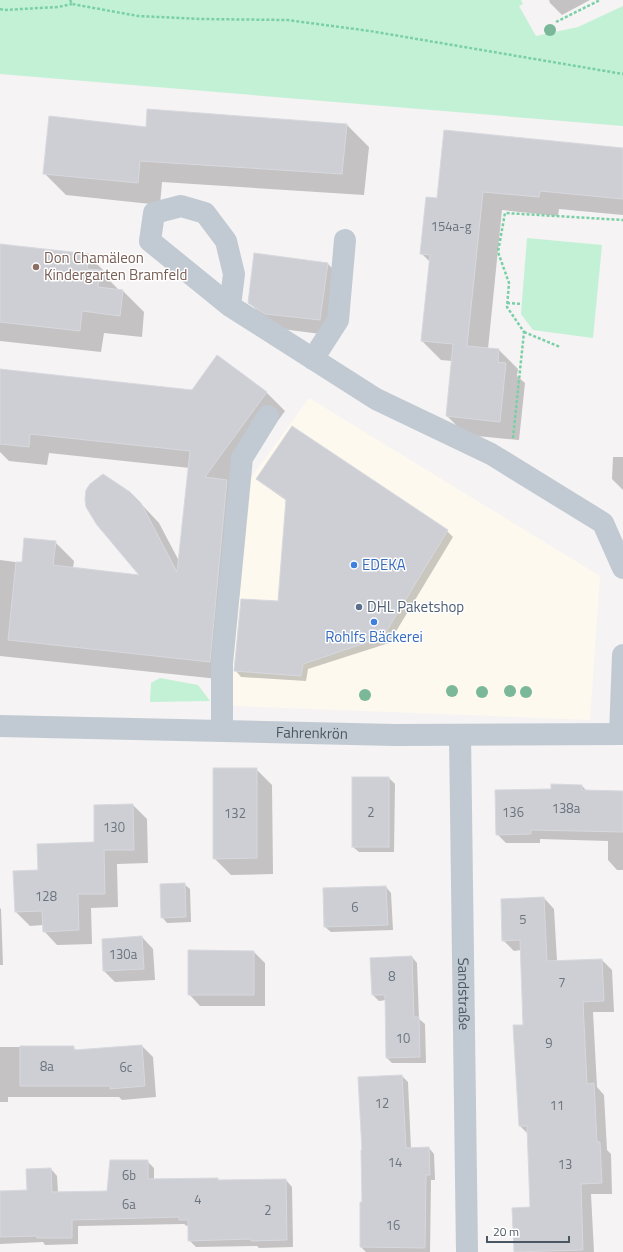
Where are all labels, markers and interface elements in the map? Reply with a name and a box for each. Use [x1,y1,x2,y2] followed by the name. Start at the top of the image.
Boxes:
[431,216,472,236] house number: 154a-g
[44,246,187,286] place label: Don Chamäleon Kindergarten Bramfeld
[31,262,41,272] marker: Don Chamäleon Kindergarten Bramfeld
[362,553,406,576] place label: EDEKA
[349,560,359,570] marker: EDEKA
[367,595,464,618] place label: DHL Paketshop
[354,602,364,612] marker: DHL Paketshop
[369,617,379,627] marker: Rohlfs Bäckerei
[325,625,423,648] place label: Rohlfs Bäckerei
[276,720,348,745] street label: Fahrenkrön
[552,798,581,818] house number: 138a
[367,802,375,822] house number: 2
[502,802,524,822] house number: 136
[224,803,246,823] house number: 132
[103,817,125,837] house number: 130
[35,886,57,906] house number: 128
[351,897,359,917] house number: 6
[519,909,527,929] house number: 5
[109,944,138,964] house number: 130a
[452,957,476,1031] street label: Sandstraße
[388,966,396,986] house number: 8
[558,972,566,992] house number: 7
[396,1028,410,1048] house number: 10
[545,1033,553,1053] house number: 9
[40,1056,54,1076] house number: 8a
[120,1057,133,1077] house number: 6c
[375,1093,389,1113] house number: 12
[550,1095,564,1115] house number: 11
[388,1152,402,1172] house number: 14
[558,1154,572,1174] house number: 13
[122,1165,136,1185] house number: 6b
[194,1189,202,1209] house number: 4
[122,1194,136,1214] house number: 6a
[264,1200,272,1220] house number: 2
[386,1215,400,1235] house number: 16
[487,1218,569,1244] scale bar
[493,1222,519,1241] text: 20 m

